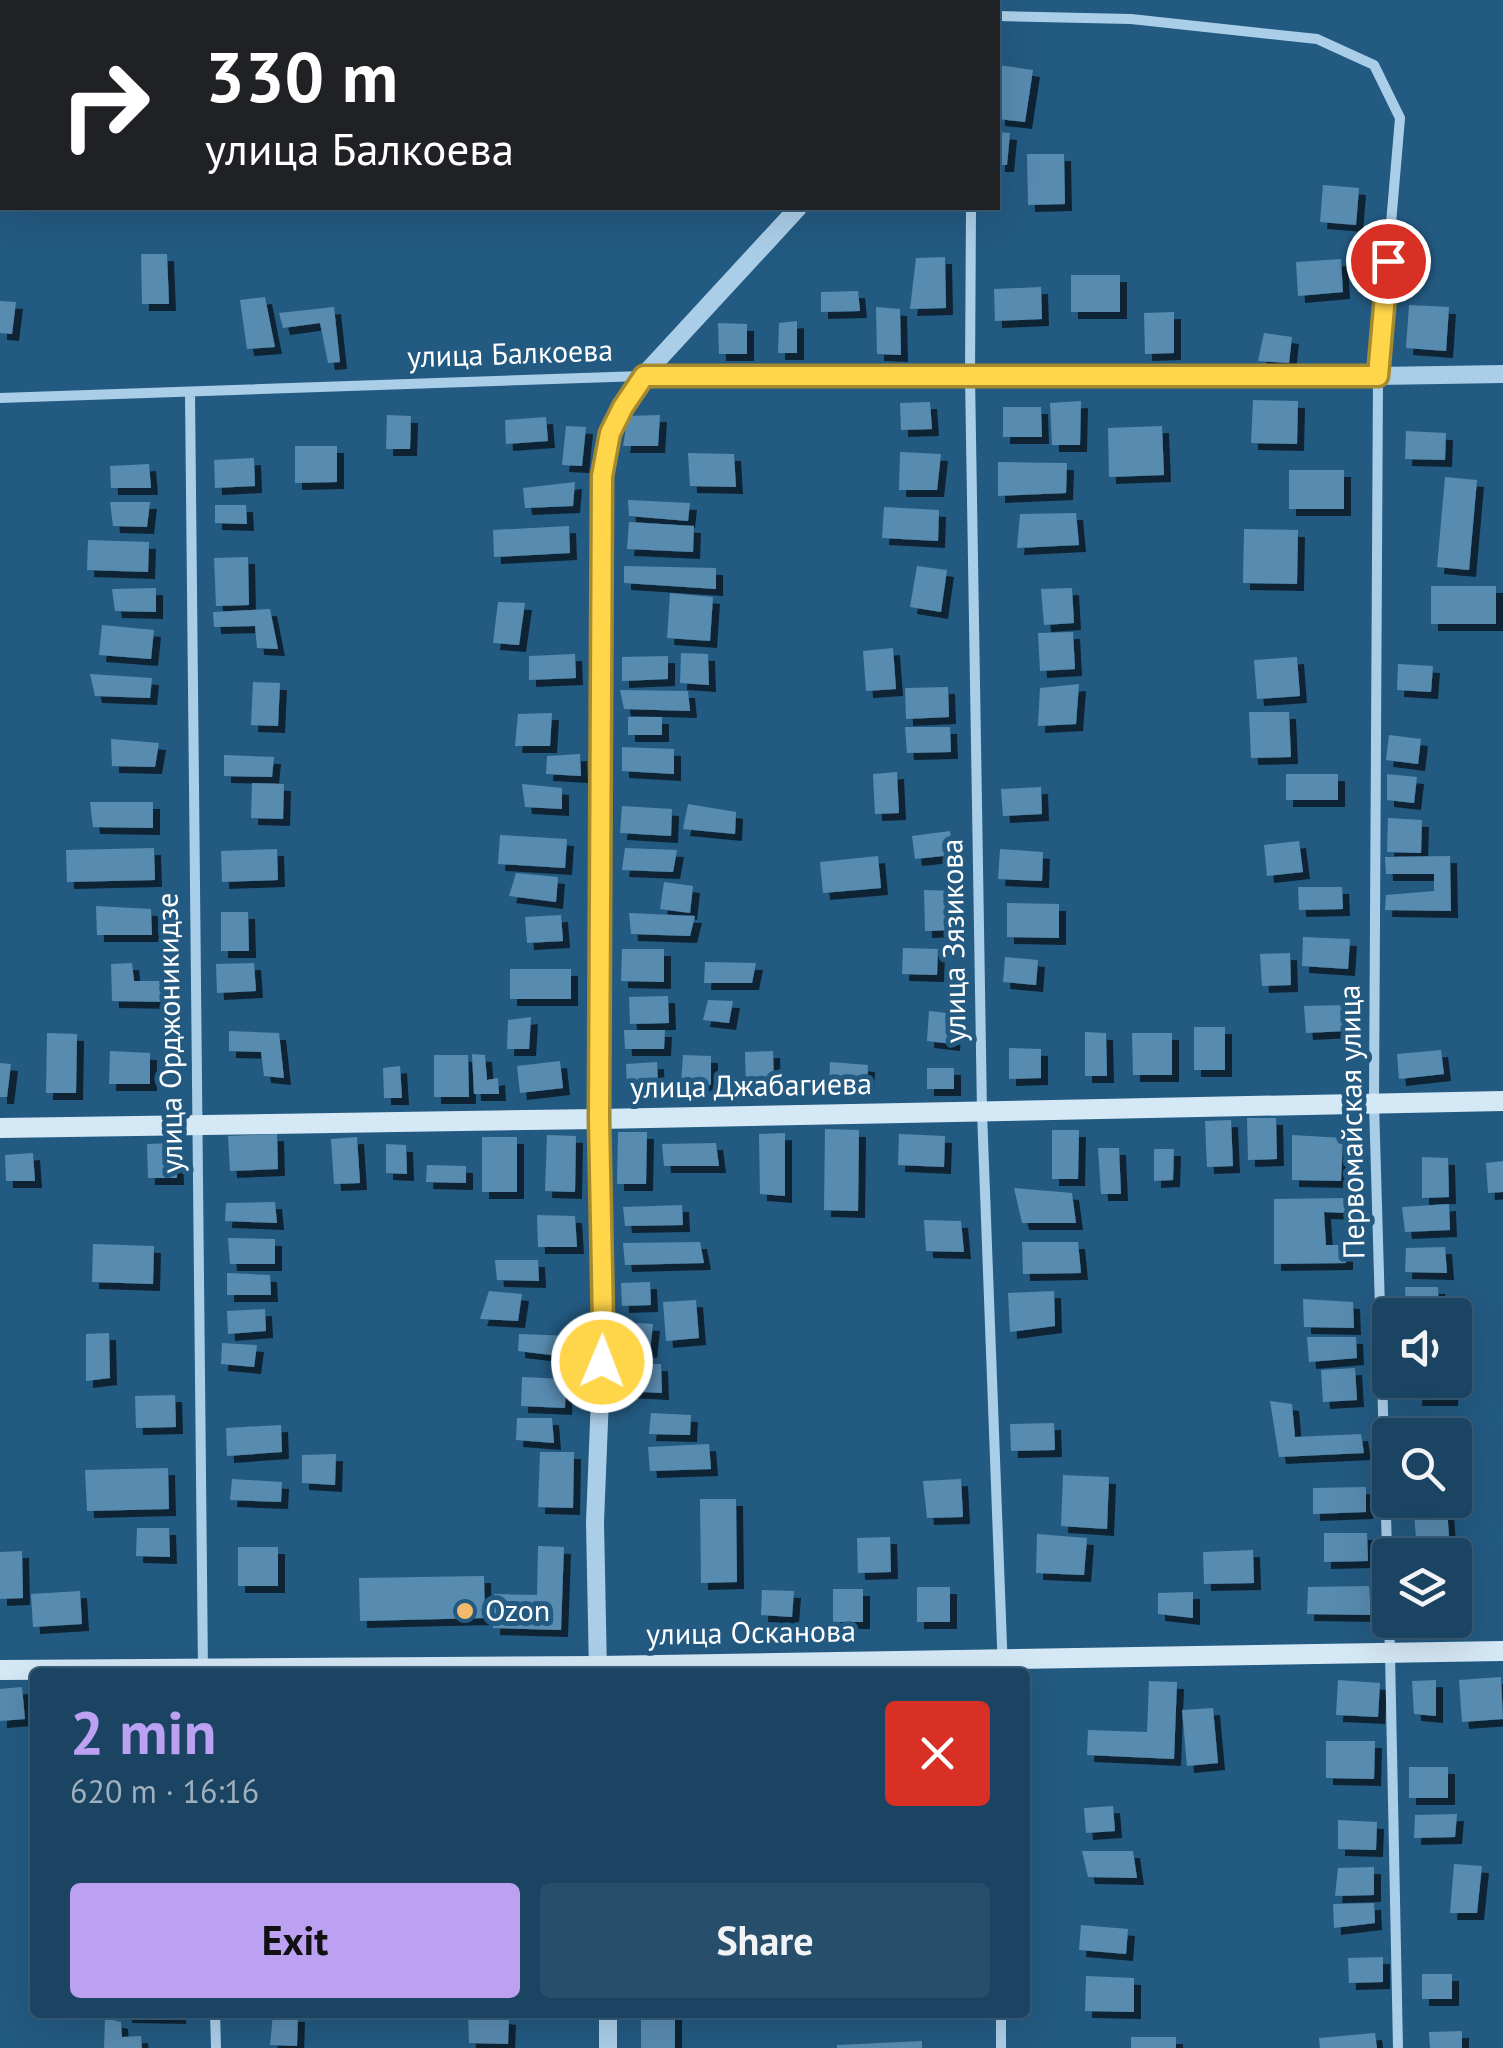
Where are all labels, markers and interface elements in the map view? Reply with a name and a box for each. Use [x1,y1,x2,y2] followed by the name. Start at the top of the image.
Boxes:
[205,31,398,121] text: 330 m
[40,40,170,170] icon: right
[205,119,514,177] text: улица Балкоева
[1346,219,1431,304] pin
[1361,234,1416,289] icon: arrive
[406,329,614,376] street label: улица Балкоева
[931,839,974,1044] street label: улица Зязикова
[147,892,190,1174] street label: улица Орджоникидзе
[1329,985,1372,1259] street label: Первомайская улица
[630,1063,872,1106] street label: улица Джабагиева
[1372,1298,1472,1638] map controls
[1372,1298,1472,1398] button: sound
[550,1310,654,1414] position arrow
[1372,1418,1472,1518] button: search
[1372,1538,1472,1638] button: layers
[485,1590,550,1629] place label: Ozon
[454,1600,476,1622] marker: Ozon
[646,1610,856,1653] street label: улица Осканова
[70,1693,216,1771] text: 2 min
[885,1701,990,1806] button: close
[70,1770,259,1812] text: 620 m · 16:16
[70,1883,520,1998] button: Exit
[540,1883,990,1998] button: Share

